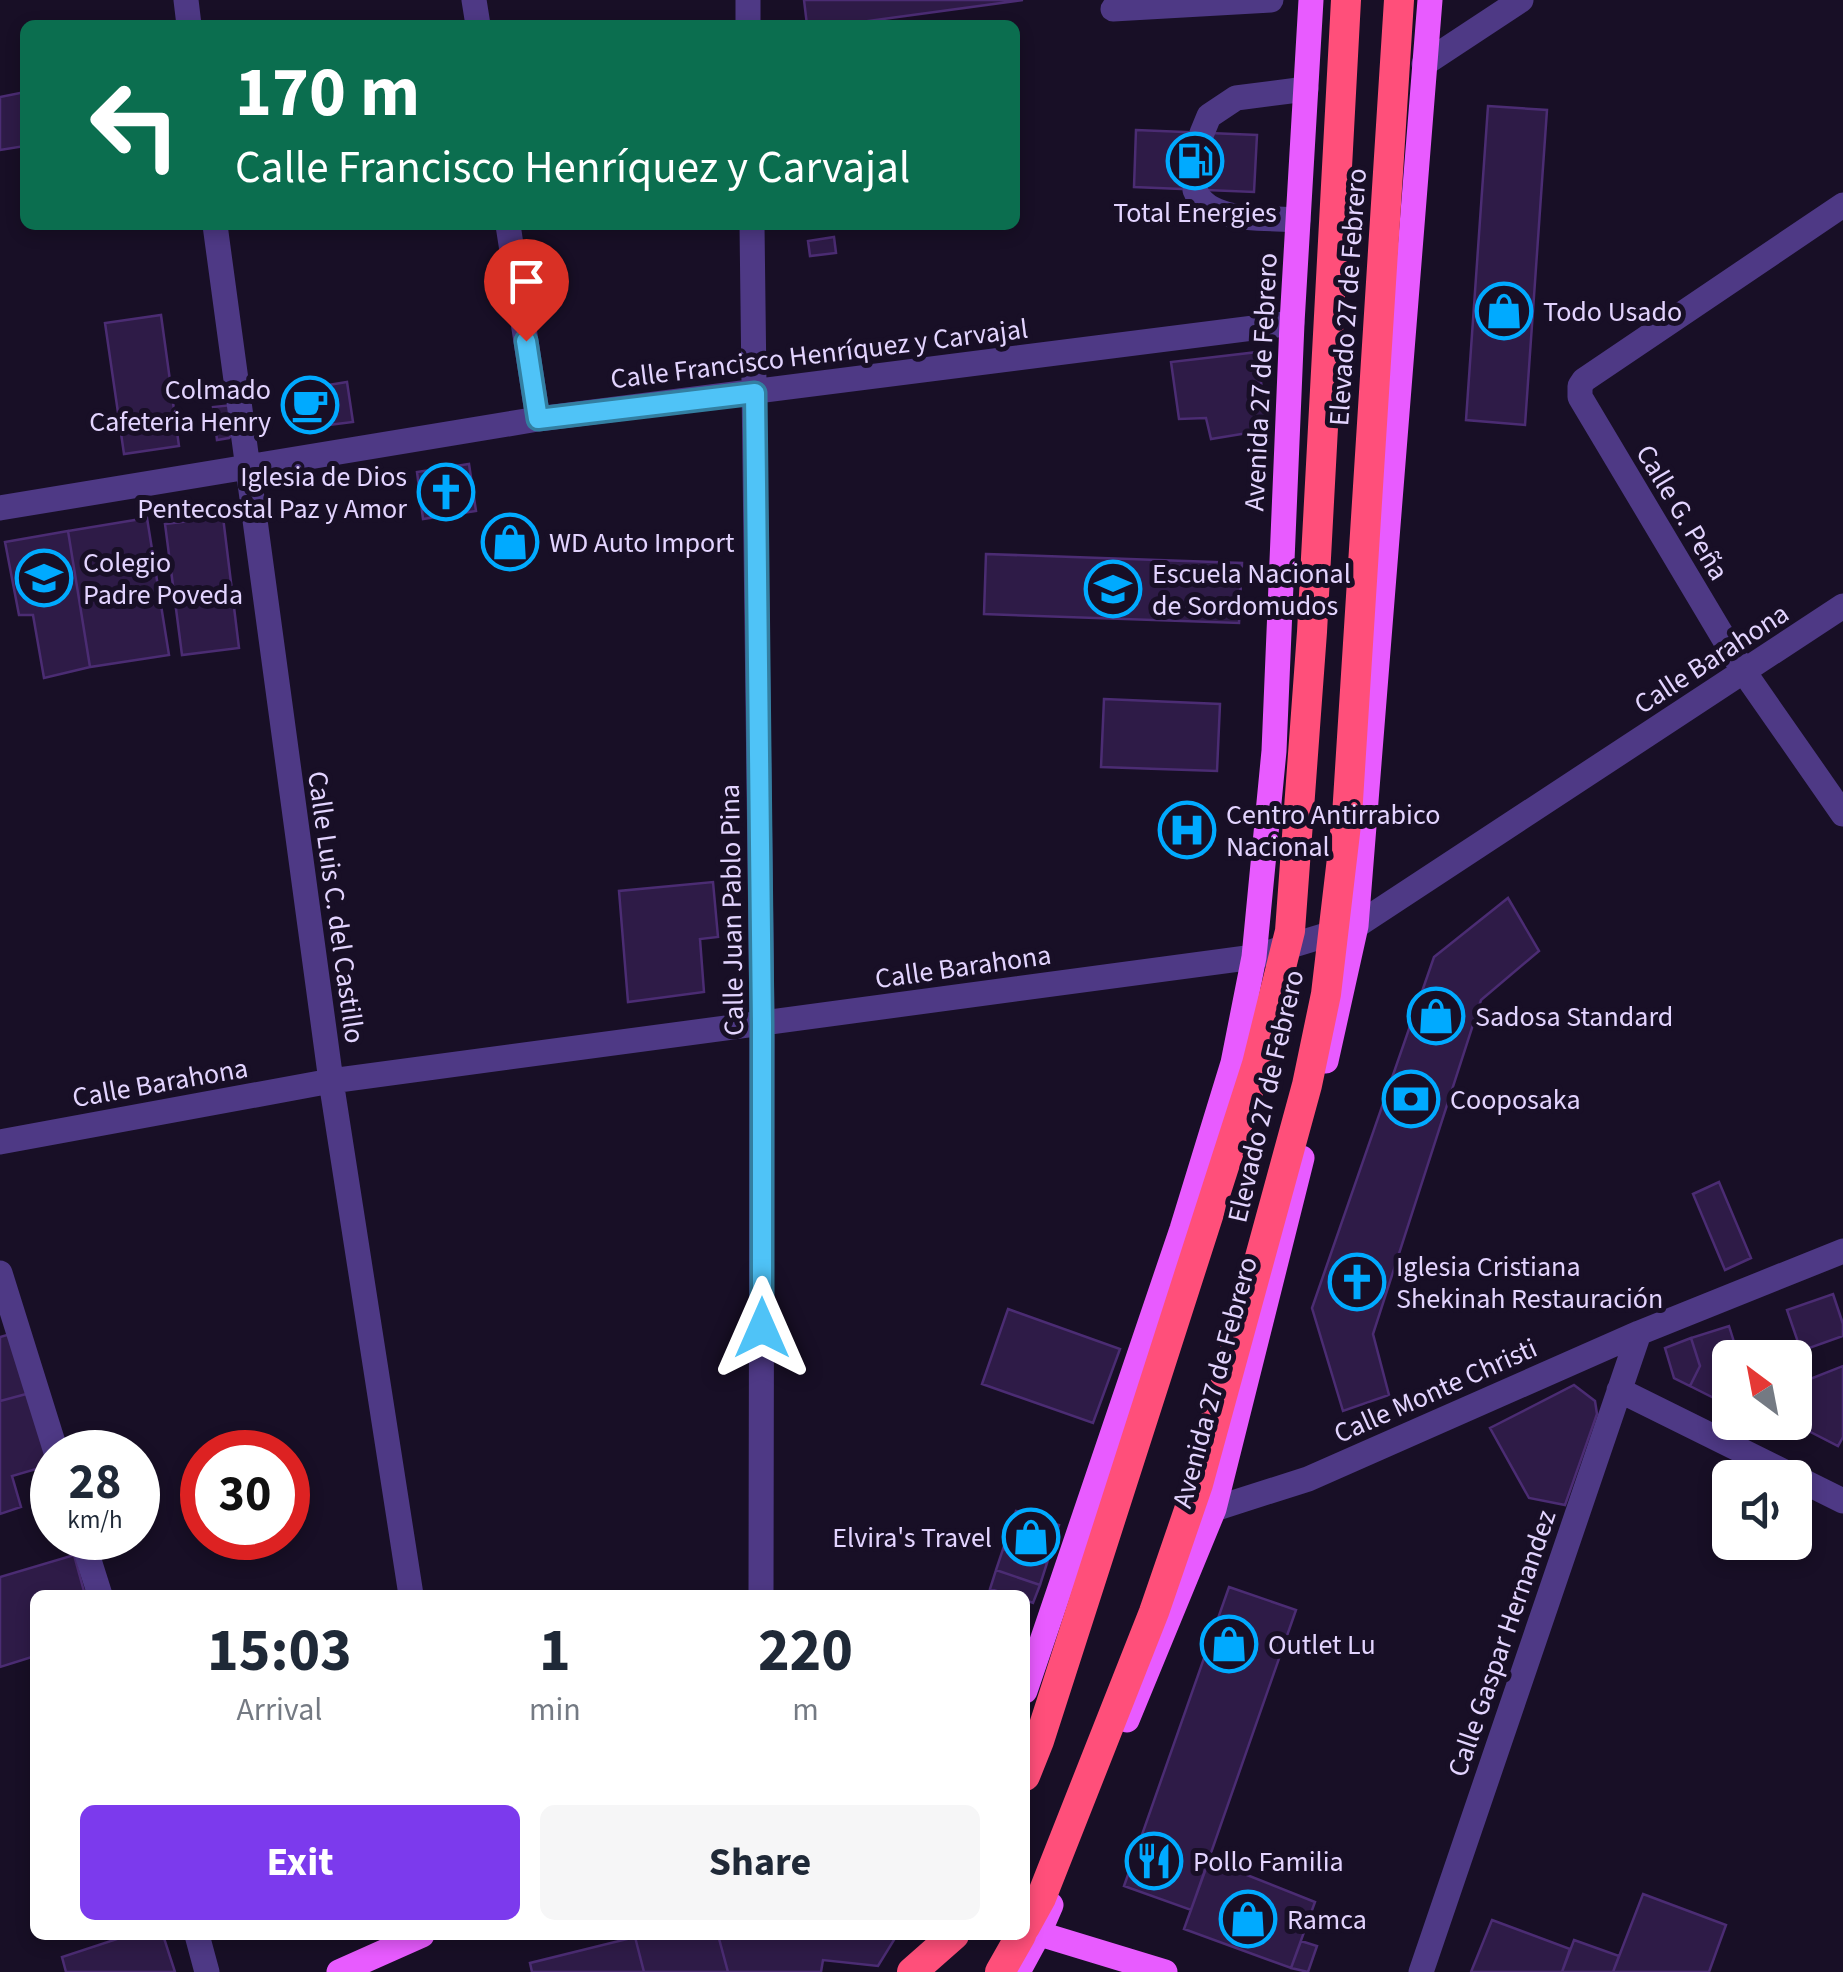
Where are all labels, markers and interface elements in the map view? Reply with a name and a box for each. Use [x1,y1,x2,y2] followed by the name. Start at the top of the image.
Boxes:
[235,43,420,143] text: 170 m
[70,60,200,190] icon: left
[1165,131,1225,191] fuel station icon: Total Energies
[235,136,910,200] text: Calle Francisco Henríquez y Carvajal
[1319,167,1377,427] street label: Elevado 27 de Febrero
[1113,193,1277,233] place label: Total Energies
[484,239,569,342] pin
[1234,252,1288,512] street label: Avenida 27 de Febrero
[499,254,554,309] icon: arrive
[1474,281,1534,341] shop icon: Todo Usado
[1543,292,1682,332] place label: Todo Usado
[608,309,1030,399] street label: Calle Francisco Henríquez y Carvajal
[89,370,271,442] place label: Colmado Cafeteria Henry
[280,375,340,435] cafe icon: Colmado Cafeteria Henry
[1626,437,1738,588] street label: Calle G. Peña
[137,457,407,529] place label: Iglesia de Dios Pentecostal Paz y Amor
[416,462,476,522] church icon: Iglesia de Dios Pentecostal Paz y Amor
[480,512,540,572] shop icon: WD Auto Import
[549,523,735,563] place label: WD Auto Import
[83,543,243,615] place label: Colegio Padre Poveda
[14,548,74,608] school or university icon: Colegio Padre Poveda
[1152,554,1351,626] place label: Escuela Nacional de Sordomudos
[1083,559,1143,619] school or university icon: Escuela Nacional de Sordomudos
[1626,594,1797,724] street label: Calle Barahona
[297,768,375,1046] street label: Calle Luis C. del Castillo
[710,784,754,1036] street label: Calle Juan Pablo Pina
[1226,795,1440,867] place label: Centro Antirrabico Nacional
[1157,800,1217,860] hospital icon: Centro Antirrabico Nacional
[872,935,1054,999] street label: Calle Barahona
[1217,966,1314,1226] street label: Elevado 27 de Febrero
[1406,986,1466,1046] shop icon: Sadosa Standard
[1475,997,1673,1037] place label: Sadosa Standard
[69,1048,251,1118] street label: Calle Barahona
[1381,1069,1441,1129] bank icon: Cooposaka
[1450,1080,1581,1120] place label: Cooposaka
[1396,1247,1663,1319] place label: Iglesia Cristiana Shekinah Restauración
[1162,1252,1268,1512] street label: Avenida 27 de Febrero
[1327,1252,1387,1312] church icon: Iglesia Cristiana Shekinah Restauración
[710,1276,814,1380] position arrow
[1327,1328,1543,1454] street label: Calle Monte Christi
[1712,1340,1812,1440] north arrow
[1712,1340,1812,1560] map controls
[180,1430,310,1560] speed limit sign: 30
[69,1447,121,1518] text: 28
[1712,1460,1812,1560] button: sound
[67,1502,123,1538] text: km/h
[1438,1505,1566,1782] street label: Calle Gaspar Hernandez
[1001,1507,1061,1567] shop icon: Elvira's Travel
[832,1518,992,1558] place label: Elvira's Travel
[207,1609,352,1694] text: 15:03
[539,1609,571,1694] text: 1
[758,1609,853,1694] text: 220
[1199,1614,1259,1674] shop icon: Outlet Lu
[1268,1625,1376,1665] place label: Outlet Lu
[236,1687,322,1733] text: Arrival
[529,1687,581,1733] text: min
[792,1687,819,1733] text: m
[80,1805,520,1920] button: Exit
[540,1805,980,1920] button: Share
[1124,1831,1184,1891] restaurant icon: Pollo Familia
[1193,1842,1344,1882] place label: Pollo Familia
[1218,1889,1278,1949] shop icon: Ramca
[1287,1900,1367,1940] place label: Ramca

